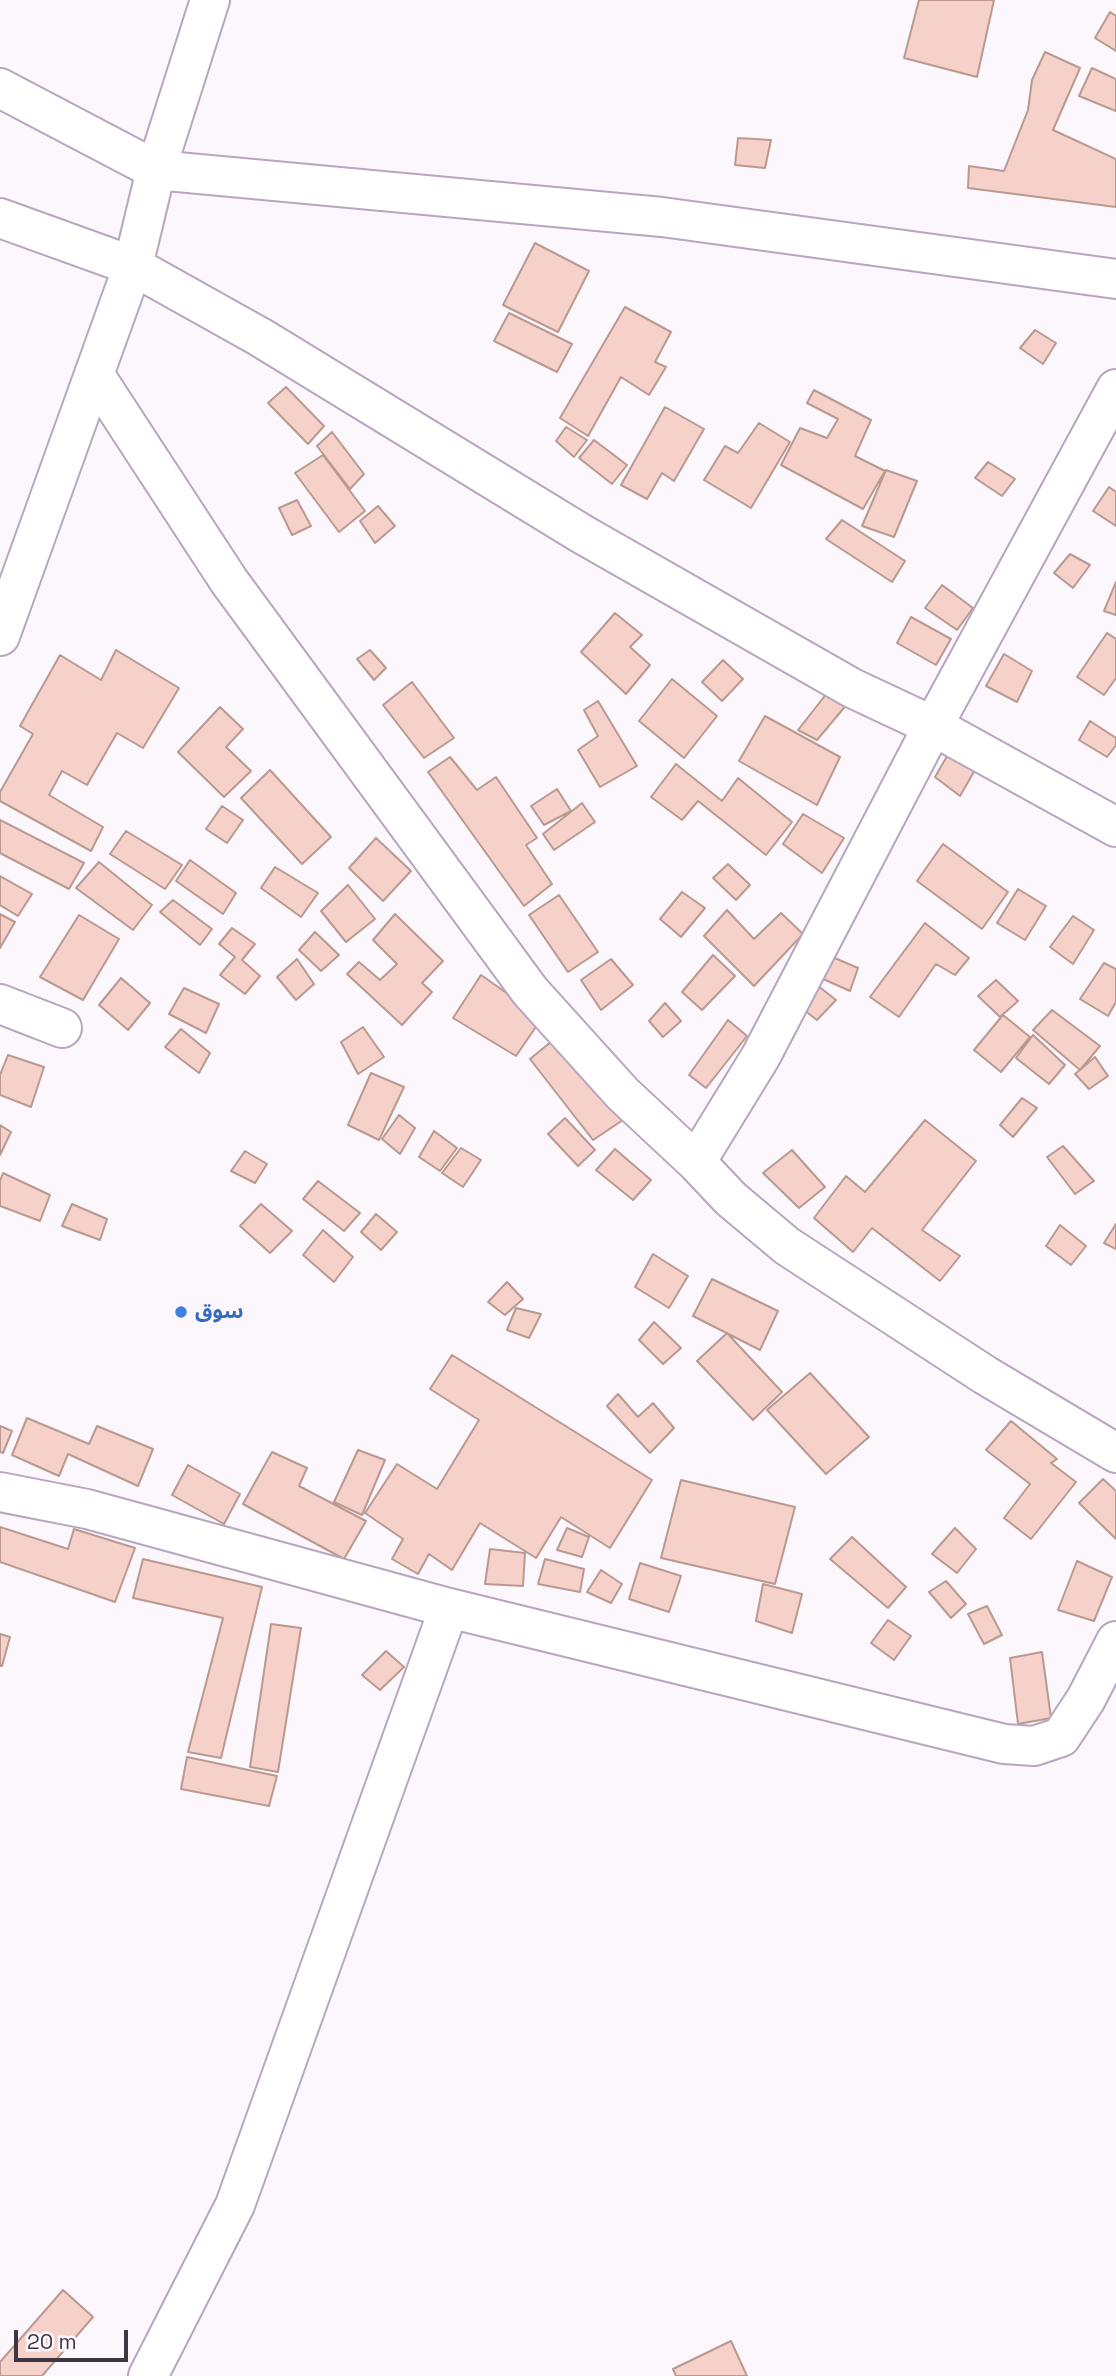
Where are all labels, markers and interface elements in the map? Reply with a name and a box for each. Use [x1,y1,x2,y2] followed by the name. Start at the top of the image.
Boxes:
[195,1299,243,1325] place label: سوق
[173,1304,189,1320] marker: سوق
[18,2316,131,2360] scale bar
[27,2328,77,2355] text: 20 m

